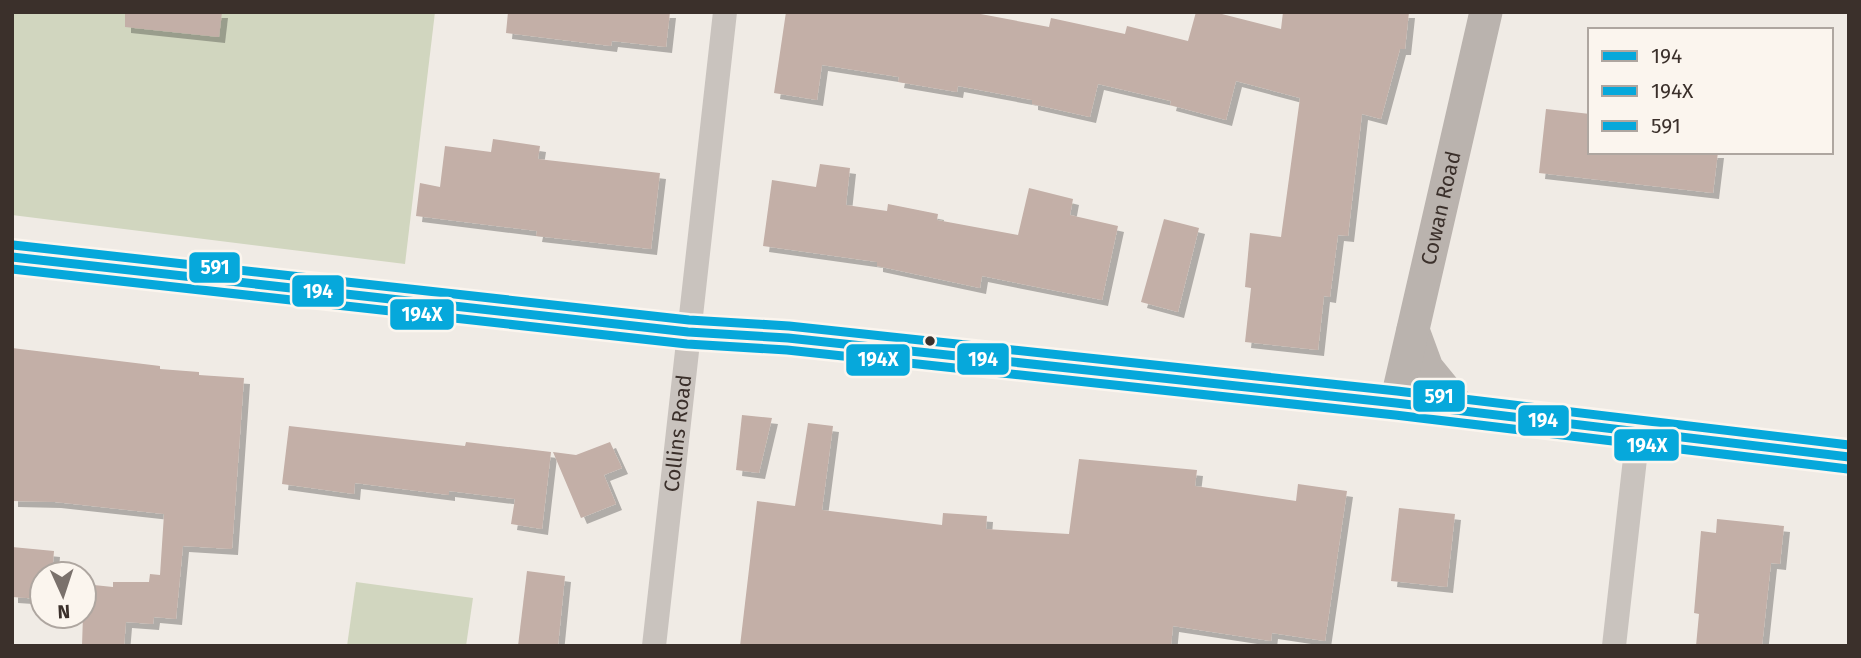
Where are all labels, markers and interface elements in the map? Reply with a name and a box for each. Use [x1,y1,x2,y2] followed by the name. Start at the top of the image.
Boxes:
[1588,28,1833,154] legend
[1651,43,1682,69] text: 194
[1651,78,1694,104] text: 194X
[1651,113,1681,139] text: 591
[1415,149,1467,268] street label: Cowan Road
[188,251,241,284] line badge: 591
[201,256,229,279] text: 591
[291,274,345,308] line badge: 194
[303,280,333,303] text: 194
[389,298,455,331] line badge: 194X
[401,303,443,326] text: 194X
[923,334,937,348] unlabelled marker
[956,342,1010,376] line badge: 194
[845,343,911,377] line badge: 194X
[857,348,899,371] text: 194X
[968,348,998,371] text: 194
[658,373,697,493] street label: Collins Road
[1412,379,1466,413] line badge: 591
[1425,385,1453,408] text: 591
[1517,404,1570,437] line badge: 194
[1528,409,1558,432] text: 194
[1613,428,1680,462] line badge: 194X
[1626,434,1668,457] text: 194X
[28,560,98,630] north arrow
[57,600,71,623] text: N

